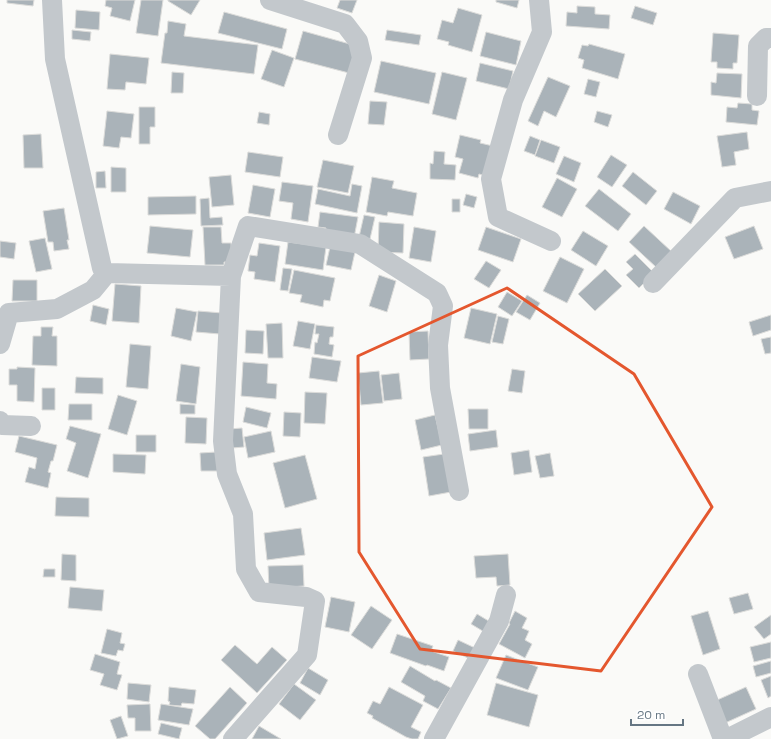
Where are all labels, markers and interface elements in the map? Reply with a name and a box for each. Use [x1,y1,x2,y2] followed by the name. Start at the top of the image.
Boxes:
[631,701,683,727] scale bar
[637,707,665,723] text: 20 m

